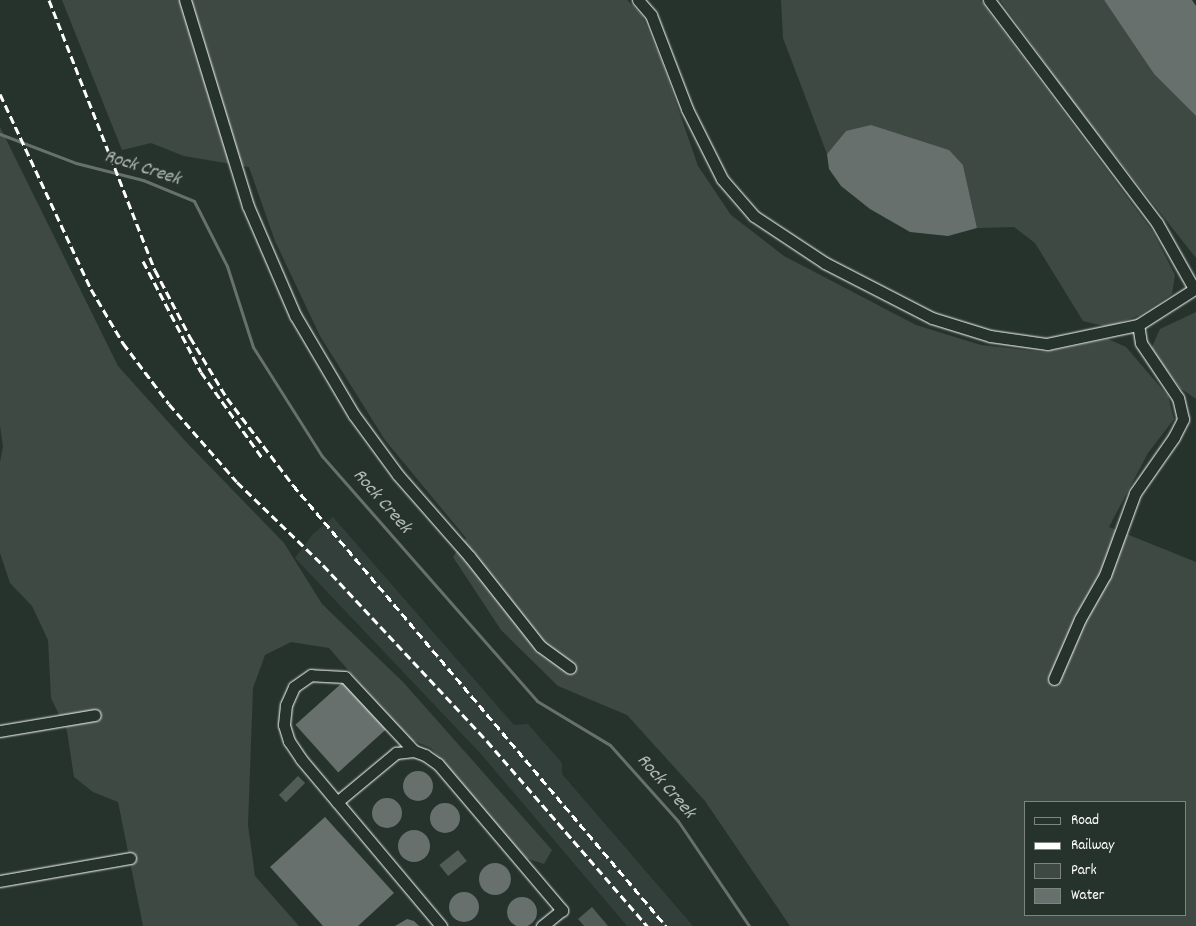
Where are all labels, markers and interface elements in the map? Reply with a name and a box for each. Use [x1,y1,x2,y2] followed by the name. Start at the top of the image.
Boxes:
[101,146,183,192] water label: Rock Creek
[347,465,415,539] water label: Rock Creek
[631,750,699,824] water label: Rock Creek
[1024,801,1186,916] legend
[1071,810,1099,832] text: Road
[1071,835,1114,857] text: Railway
[1071,860,1097,882] text: Park
[1071,885,1104,907] text: Water

